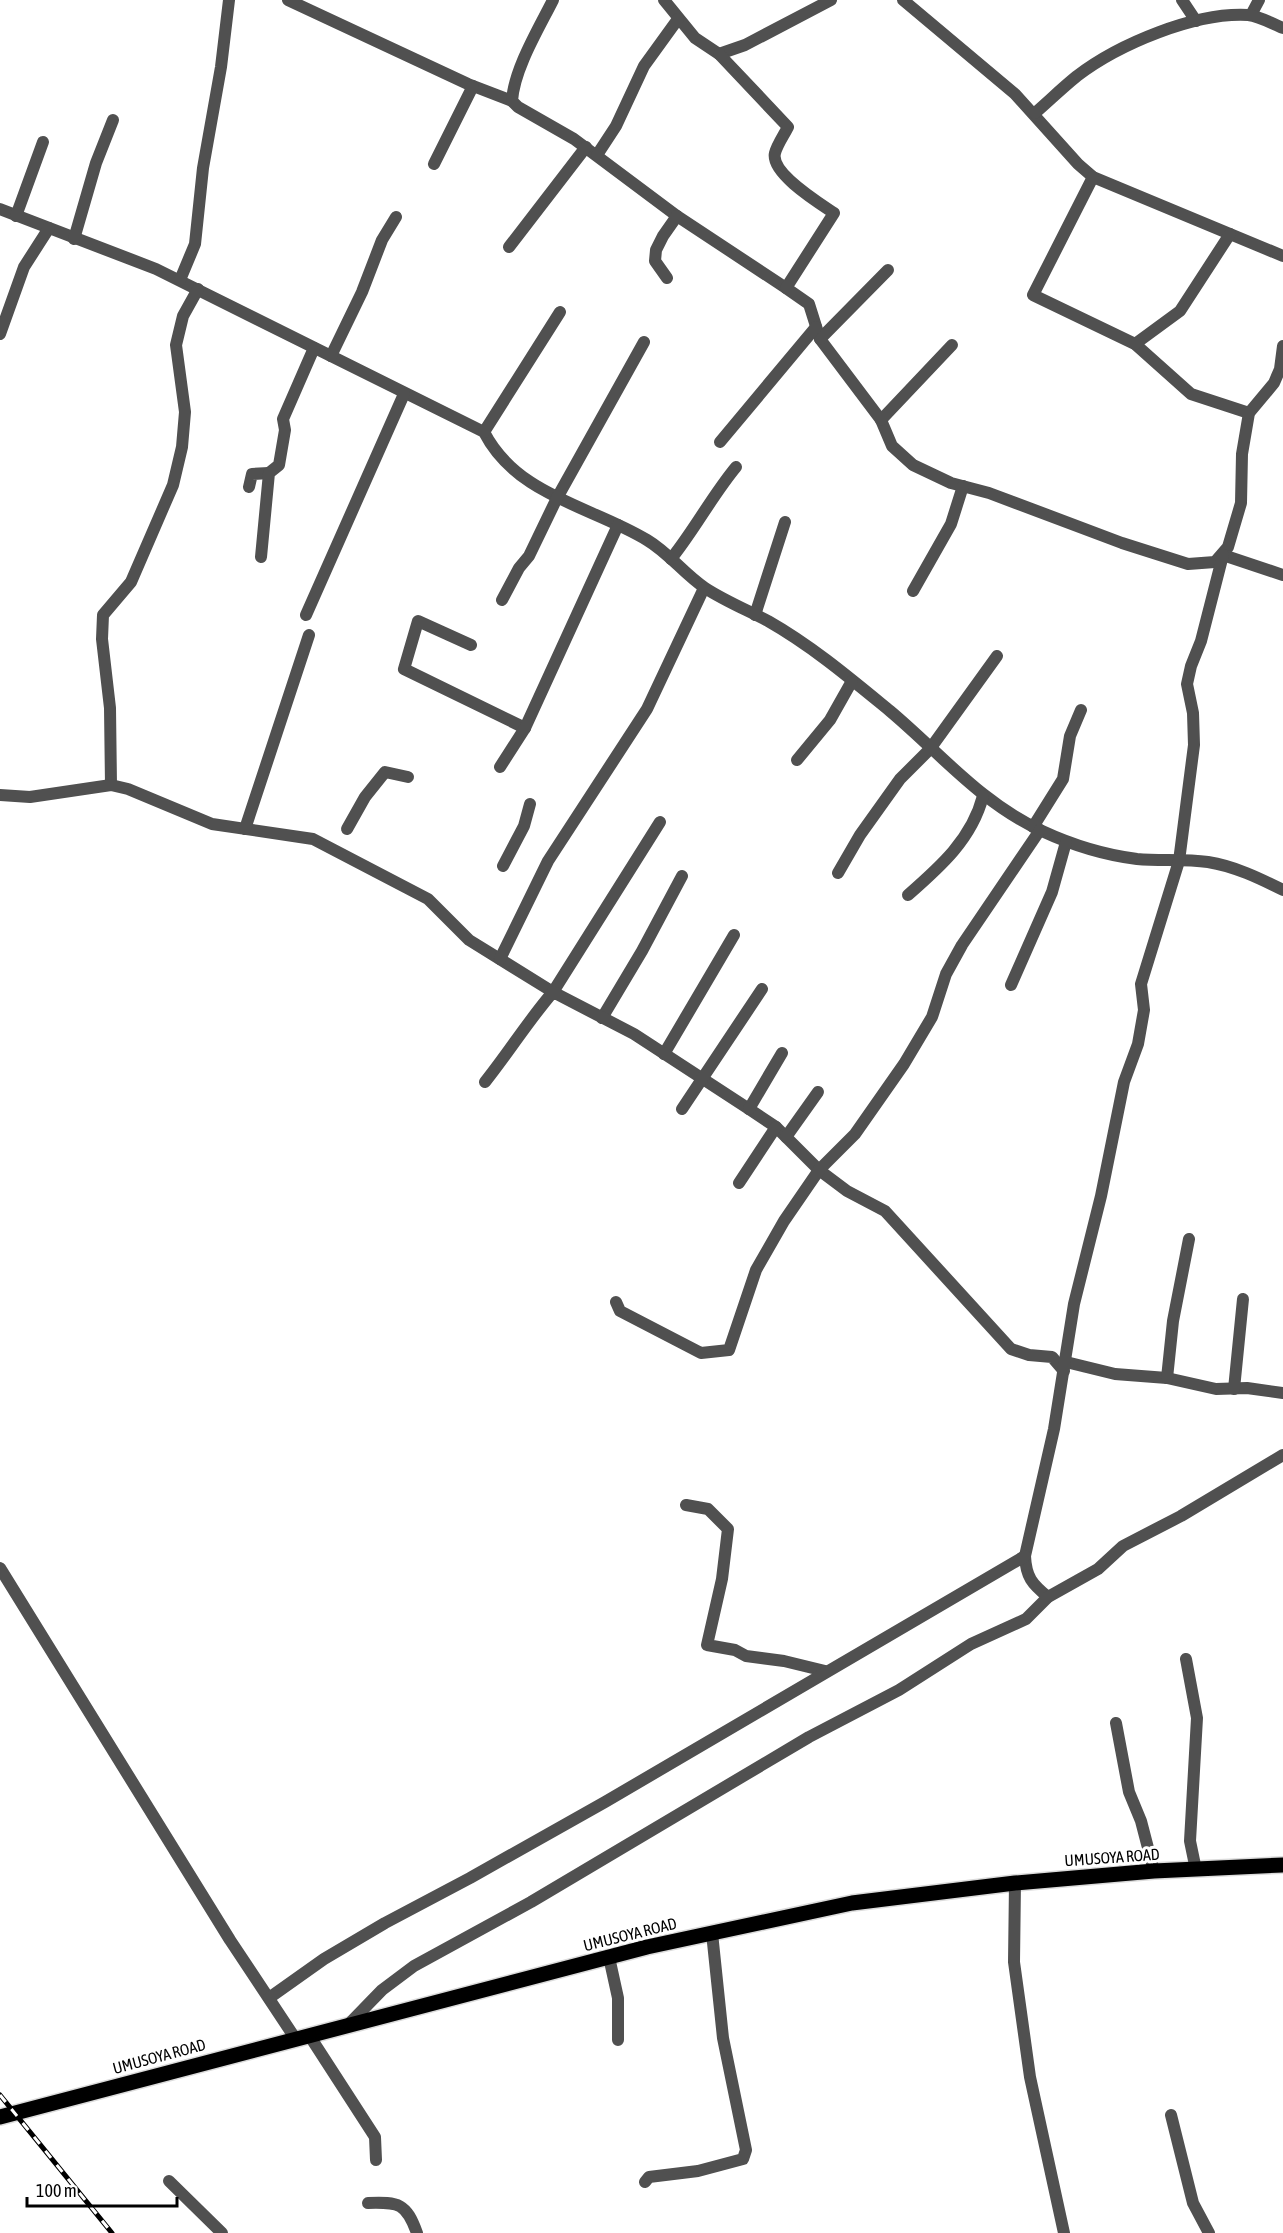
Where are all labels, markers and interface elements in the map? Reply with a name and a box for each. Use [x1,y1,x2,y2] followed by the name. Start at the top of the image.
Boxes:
[1064,1845,1160,1869] street label: UMUSOYA ROAD
[581,1914,679,1954] street label: UMUSOYA ROAD
[111,2035,207,2077] street label: UMUSOYA ROAD
[27,2170,177,2208] scale bar
[36,2180,77,2201] text: 100 m

